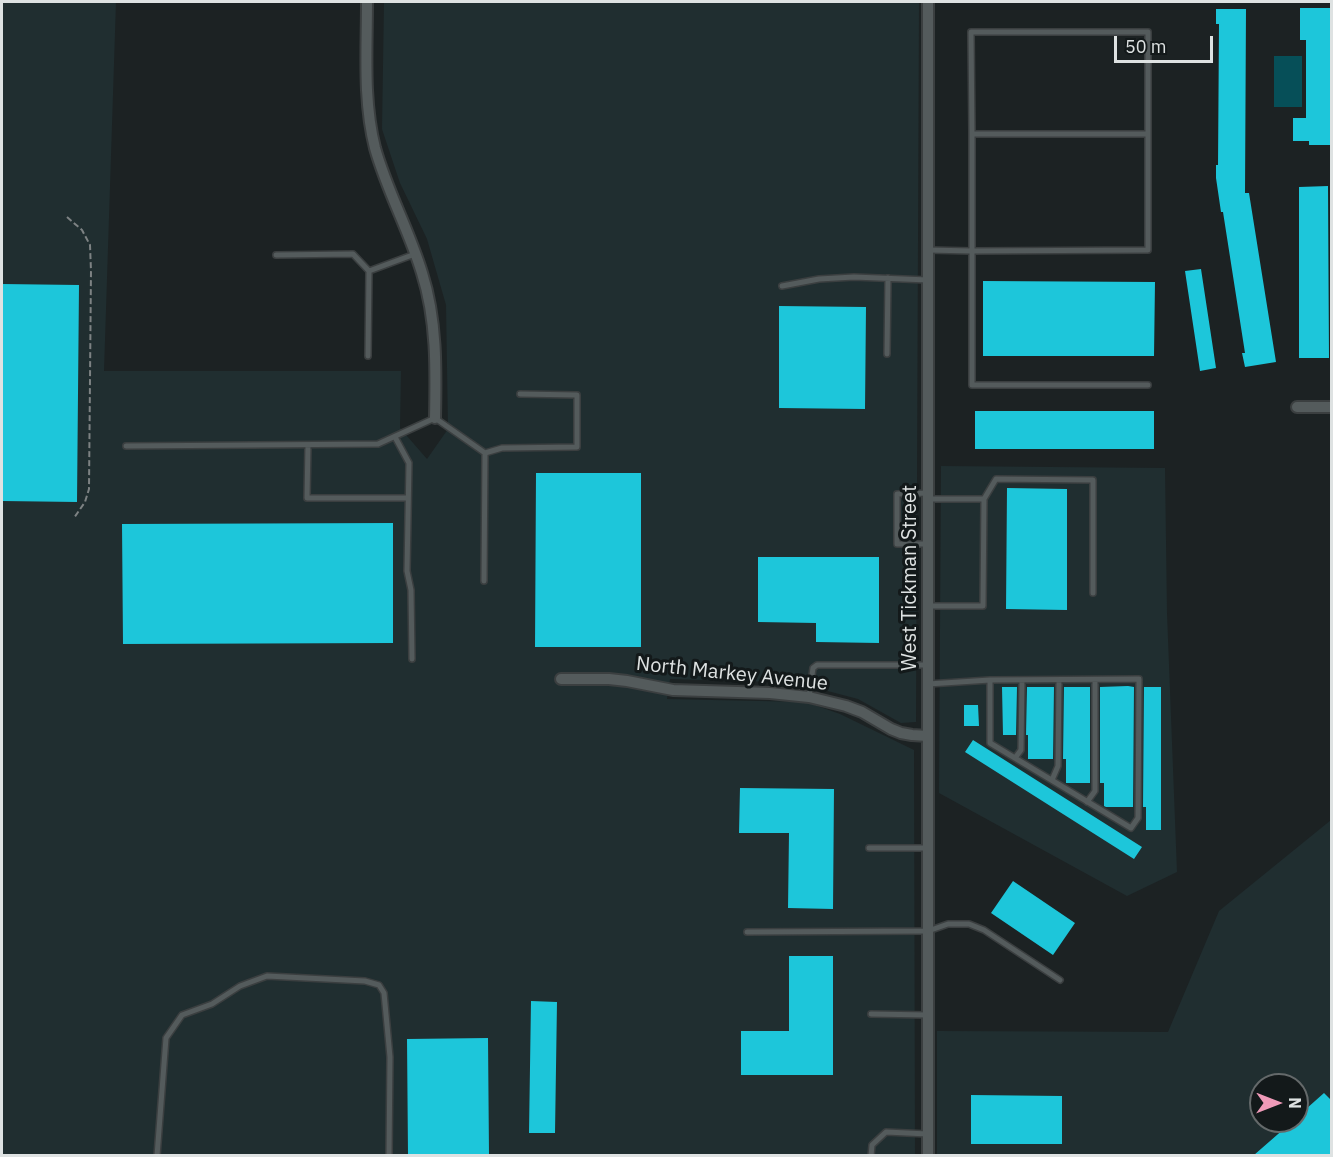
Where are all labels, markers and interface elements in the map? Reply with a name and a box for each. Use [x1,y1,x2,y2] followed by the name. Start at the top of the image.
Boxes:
[1117,24,1216,62] scale bar
[1125,35,1167,58] text: 50 m
[898,485,922,671] street label: West Tickman Street
[635,652,829,696] street label: North Markey Avenue
[1249,1073,1309,1133] north arrow
[1285,1097,1305,1109] text: N

